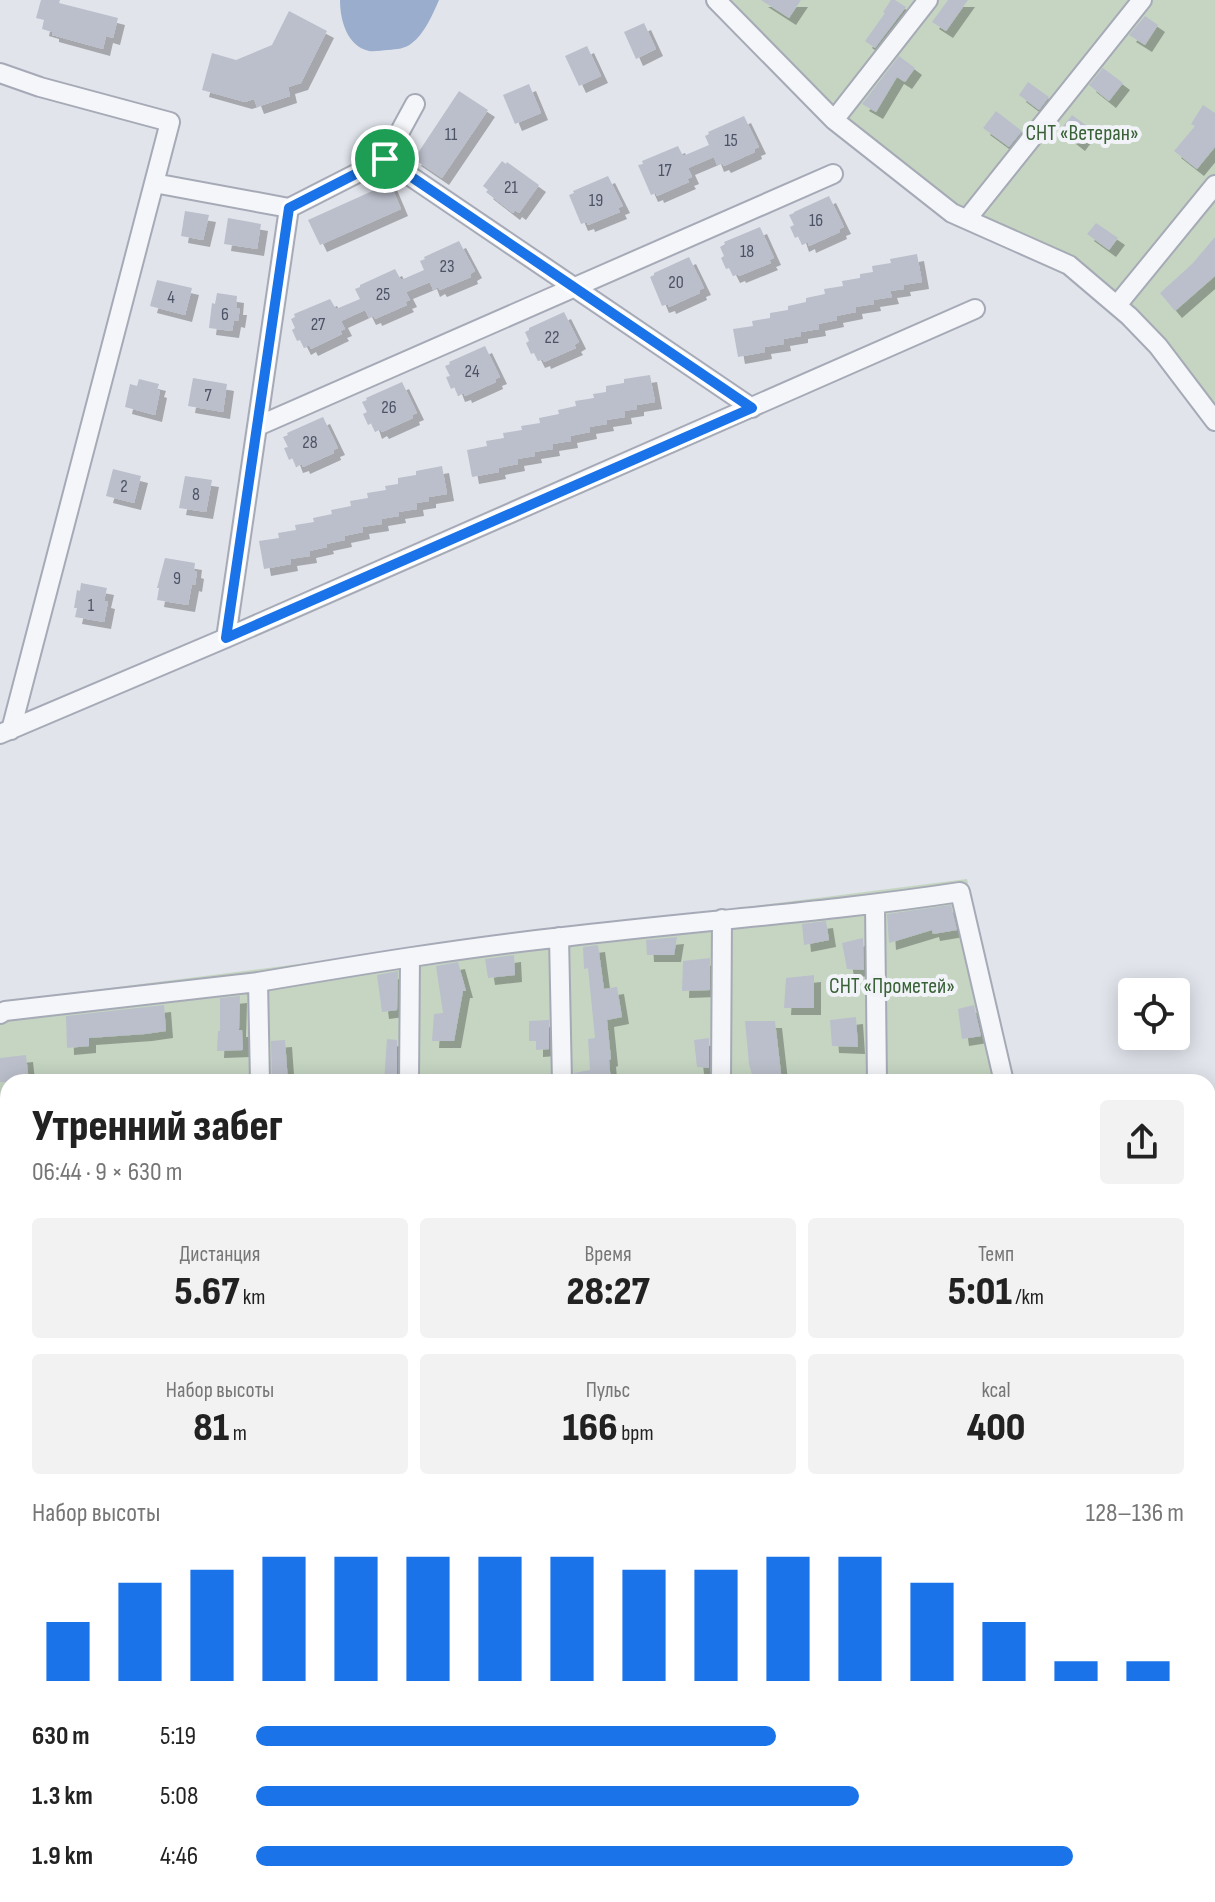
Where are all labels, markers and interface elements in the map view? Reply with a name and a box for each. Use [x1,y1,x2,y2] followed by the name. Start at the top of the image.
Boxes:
[1025,120,1139,147] park label: СНТ «Ветеран»
[445,124,458,145] house number: 11
[351,125,419,193] pin
[724,130,738,151] house number: 15
[363,137,407,181] icon: arrive
[658,160,673,181] house number: 17
[504,177,519,198] house number: 21
[589,190,603,211] house number: 19
[809,210,823,231] house number: 16
[740,241,754,262] house number: 18
[440,256,455,277] house number: 23
[668,272,684,293] house number: 20
[376,284,390,305] house number: 25
[167,287,175,308] house number: 4
[221,304,229,325] house number: 6
[311,314,326,335] house number: 27
[545,327,559,348] house number: 22
[465,361,480,382] house number: 24
[204,385,212,406] house number: 7
[381,397,397,418] house number: 26
[302,432,318,453] house number: 28
[120,476,128,497] house number: 2
[192,484,200,505] house number: 8
[173,568,181,589] house number: 9
[88,595,95,616] house number: 1
[829,973,955,1000] park label: СНТ «Прометей»
[1118,978,1190,1050] map controls
[1118,978,1190,1050] button: locate
[32,1100,283,1153] text: Утренний забег
[1100,1100,1184,1184] button: share
[32,1157,182,1188] text: 06:44 · 9 × 630 m
[180,1241,260,1268] text: Дистанция
[584,1241,632,1268] text: Время
[978,1241,1014,1268] text: Темп
[175,1268,239,1316] text: 5.67
[566,1268,650,1316] text: 28:27
[948,1268,1012,1316] text: 5:01
[239,1284,265,1311] text: km
[1012,1284,1044,1311] text: /km
[166,1377,274,1404] text: Набор высоты
[586,1377,630,1404] text: Пульс
[981,1377,1011,1404] text: kcal
[193,1404,229,1452] text: 81
[562,1404,618,1452] text: 166
[967,1404,1025,1452] text: 400
[229,1420,247,1447] text: m
[618,1420,654,1447] text: bpm
[32,1498,160,1529] text: Набор высоты
[1086,1498,1184,1529] text: 128–136 m
[32,1721,90,1752] text: 630 m
[160,1721,196,1752] text: 5:19
[32,1781,93,1812] text: 1.3 km
[160,1781,198,1812] text: 5:08
[32,1841,93,1872] text: 1.9 km
[160,1841,198,1872] text: 4:46

